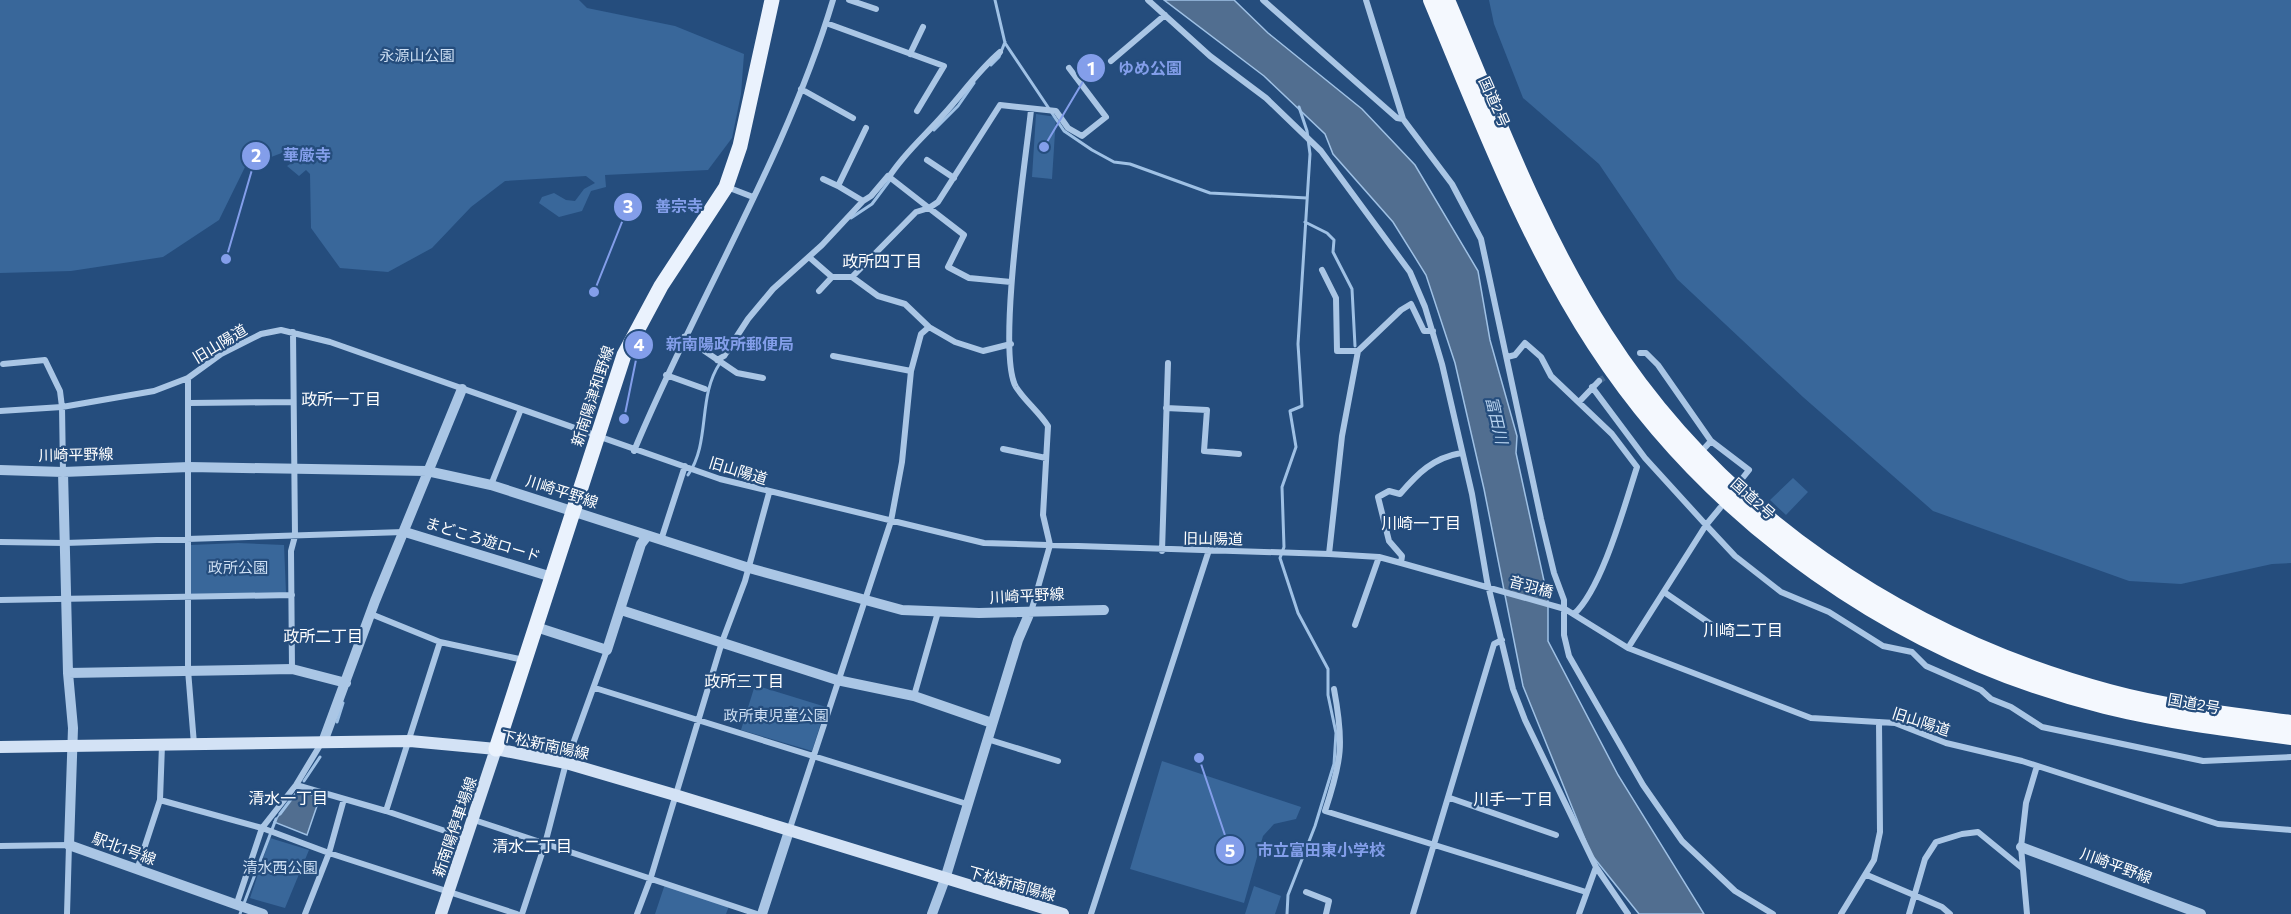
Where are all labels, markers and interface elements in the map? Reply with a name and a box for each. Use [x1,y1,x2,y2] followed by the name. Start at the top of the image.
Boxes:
[379,46,455,64] park label: 永源山公園
[1076,51,1194,85] callout: ゆめ公園
[1087,57,1095,79] text: 1
[1118,58,1182,77] text: ゆめ公園
[1476,74,1514,130] street label: 国道2号
[241,139,343,173] callout: 華厳寺
[251,144,261,166] text: 2
[283,145,331,164] text: 華厳寺
[613,190,715,224] callout: 善宗寺
[623,195,633,217] text: 3
[655,196,703,215] text: 善宗寺
[842,251,922,270] district label: 政所四丁目
[189,320,250,366] street label: 旧山陽道
[624,328,806,362] callout: 新南陽政所郵便局
[633,333,645,355] text: 4
[666,334,794,353] text: 新南陽政所郵便局
[567,343,617,448] street label: 新南陽津和野線
[301,389,381,408] district label: 政所一丁目
[1483,394,1513,447] water label: 富田川
[38,444,114,464] street label: 川崎平野線
[707,453,770,487] street label: 旧山陽道
[524,471,601,511] street label: 川崎平野線
[1728,474,1780,523] street label: 国道2号
[423,513,543,565] street label: まどころ遊ロード
[1381,513,1461,532] district label: 川崎一丁目
[1183,528,1243,548] street label: 旧山陽道
[208,558,268,576] park label: 政所公園
[1507,572,1555,601] street label: 音羽橋
[989,584,1065,606] street label: 川崎平野線
[1703,620,1783,639] district label: 川崎二丁目
[283,626,363,645] district label: 政所二丁目
[704,671,784,690] district label: 政所三丁目
[2166,690,2222,717] street label: 国道2号
[1890,703,1953,739] street label: 旧山陽道
[723,706,829,724] park label: 政所東児童公園
[499,726,591,762] street label: 下松新南陽線
[428,774,480,879] street label: 新南陽停車場線
[248,788,328,807] district label: 清水一丁目
[1473,789,1553,808] district label: 川手一丁目
[90,828,159,868] street label: 駅北1号線
[1215,833,1397,867] callout: 市立富田東小学校
[492,836,572,855] district label: 清水二丁目
[1225,839,1235,861] text: 5
[1257,840,1385,859] text: 市立富田東小学校
[2078,844,2155,886] street label: 川崎平野線
[242,858,318,876] park label: 清水西公園
[967,862,1058,904] street label: 下松新南陽線

